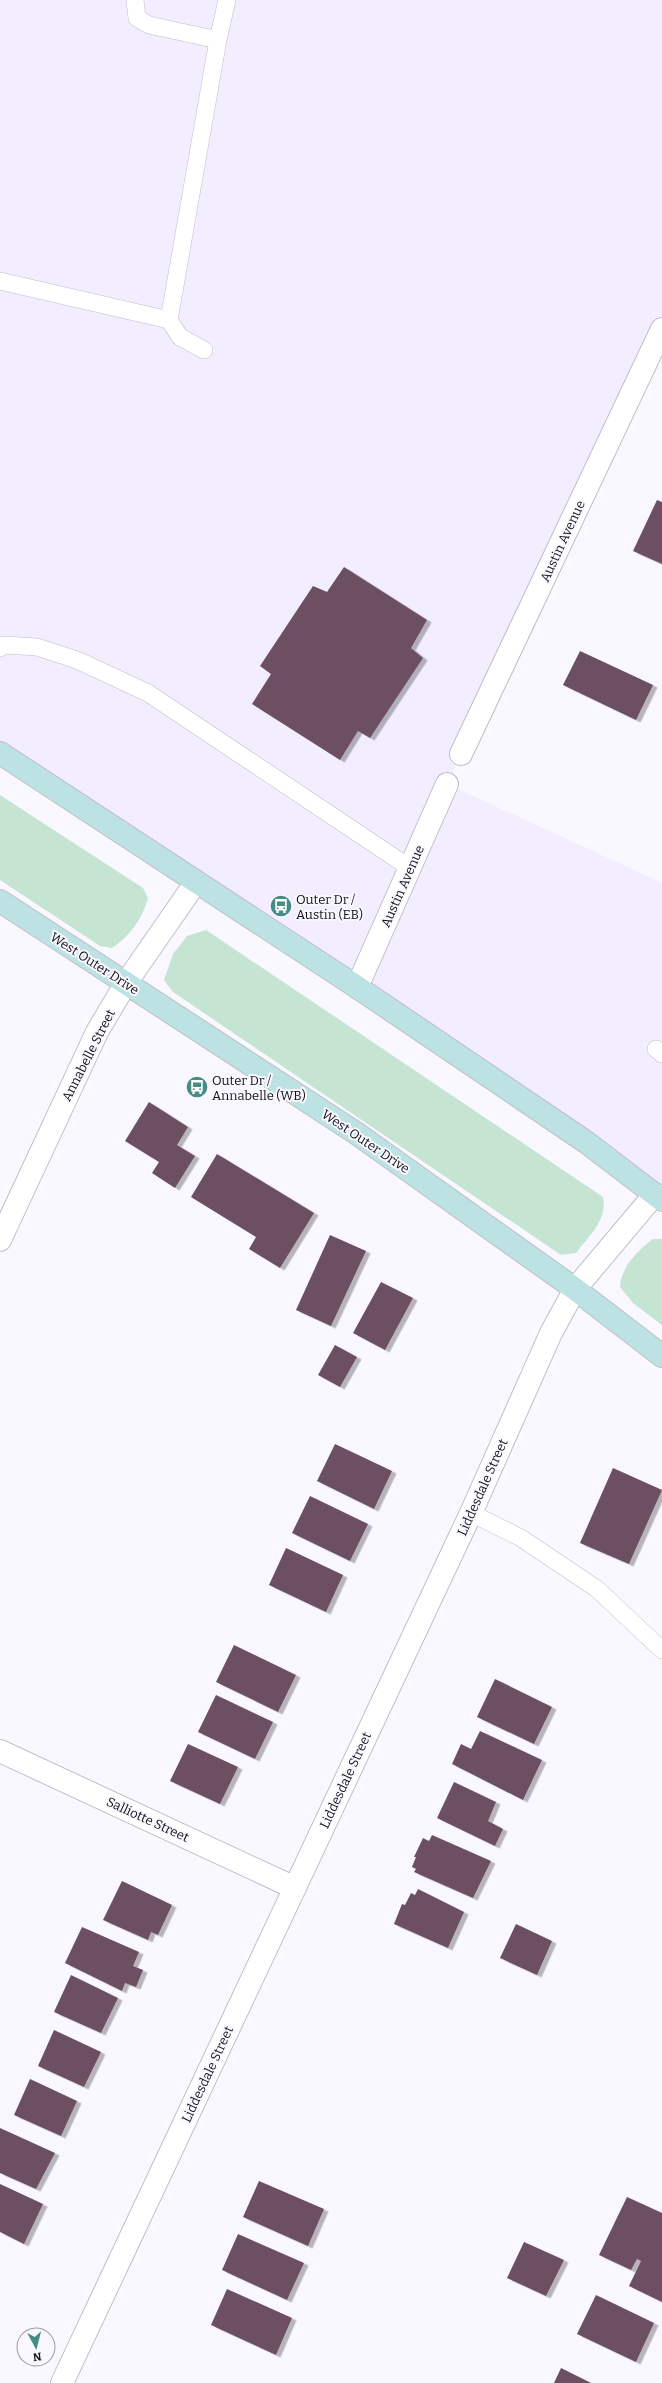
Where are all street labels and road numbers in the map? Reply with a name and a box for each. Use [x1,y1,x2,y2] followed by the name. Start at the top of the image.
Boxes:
[537,498,588,584] street label: Austin Avenue
[378,843,427,930] street label: Austin Avenue
[48,929,142,998] street label: West Outer Drive
[59,1007,118,1104] street label: Annabelle Street
[319,1106,412,1176] street label: West Outer Drive
[454,1436,511,1538] street label: Liddesdale Street
[317,1729,374,1831] street label: Liddesdale Street
[104,1794,192,1845] street label: Salliotte Street
[179,2023,236,2125] street label: Liddesdale Street

